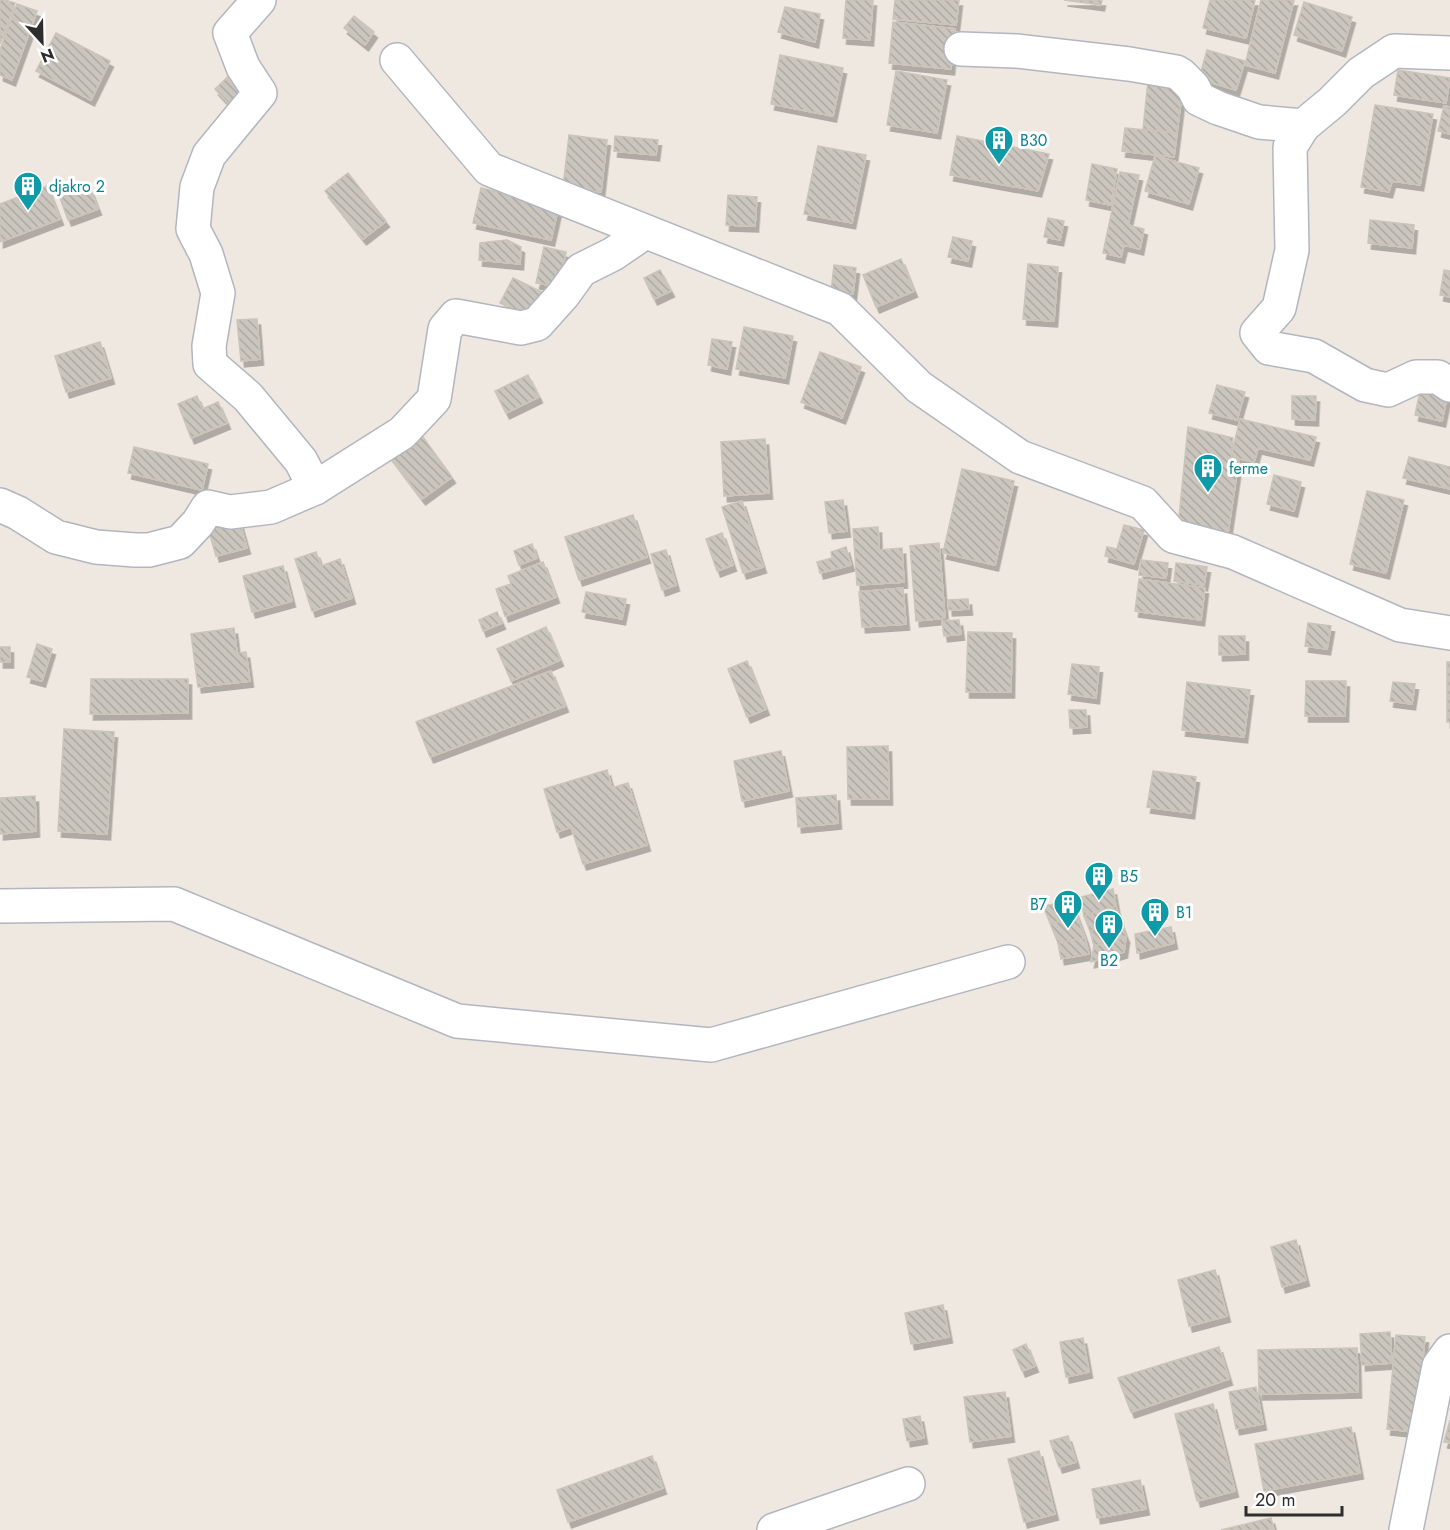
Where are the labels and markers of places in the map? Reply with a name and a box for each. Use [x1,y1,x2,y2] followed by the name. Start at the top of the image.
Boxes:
[983,124,1015,166] building icon: B30
[1020,129,1047,152] place label: B30
[12,170,44,212] building icon: djakro 2
[49,175,105,198] place label: djakro 2
[1192,452,1224,494] building icon: ferme
[1229,457,1268,480] place label: ferme
[1083,860,1115,902] building icon: B5
[1120,865,1138,888] place label: B5
[1052,888,1084,930] building icon: B7
[1030,893,1048,916] place label: B7
[1139,896,1171,938] building icon: B1
[1176,901,1192,924] place label: B1
[1093,908,1125,950] building icon: B2
[1100,949,1118,972] place label: B2

